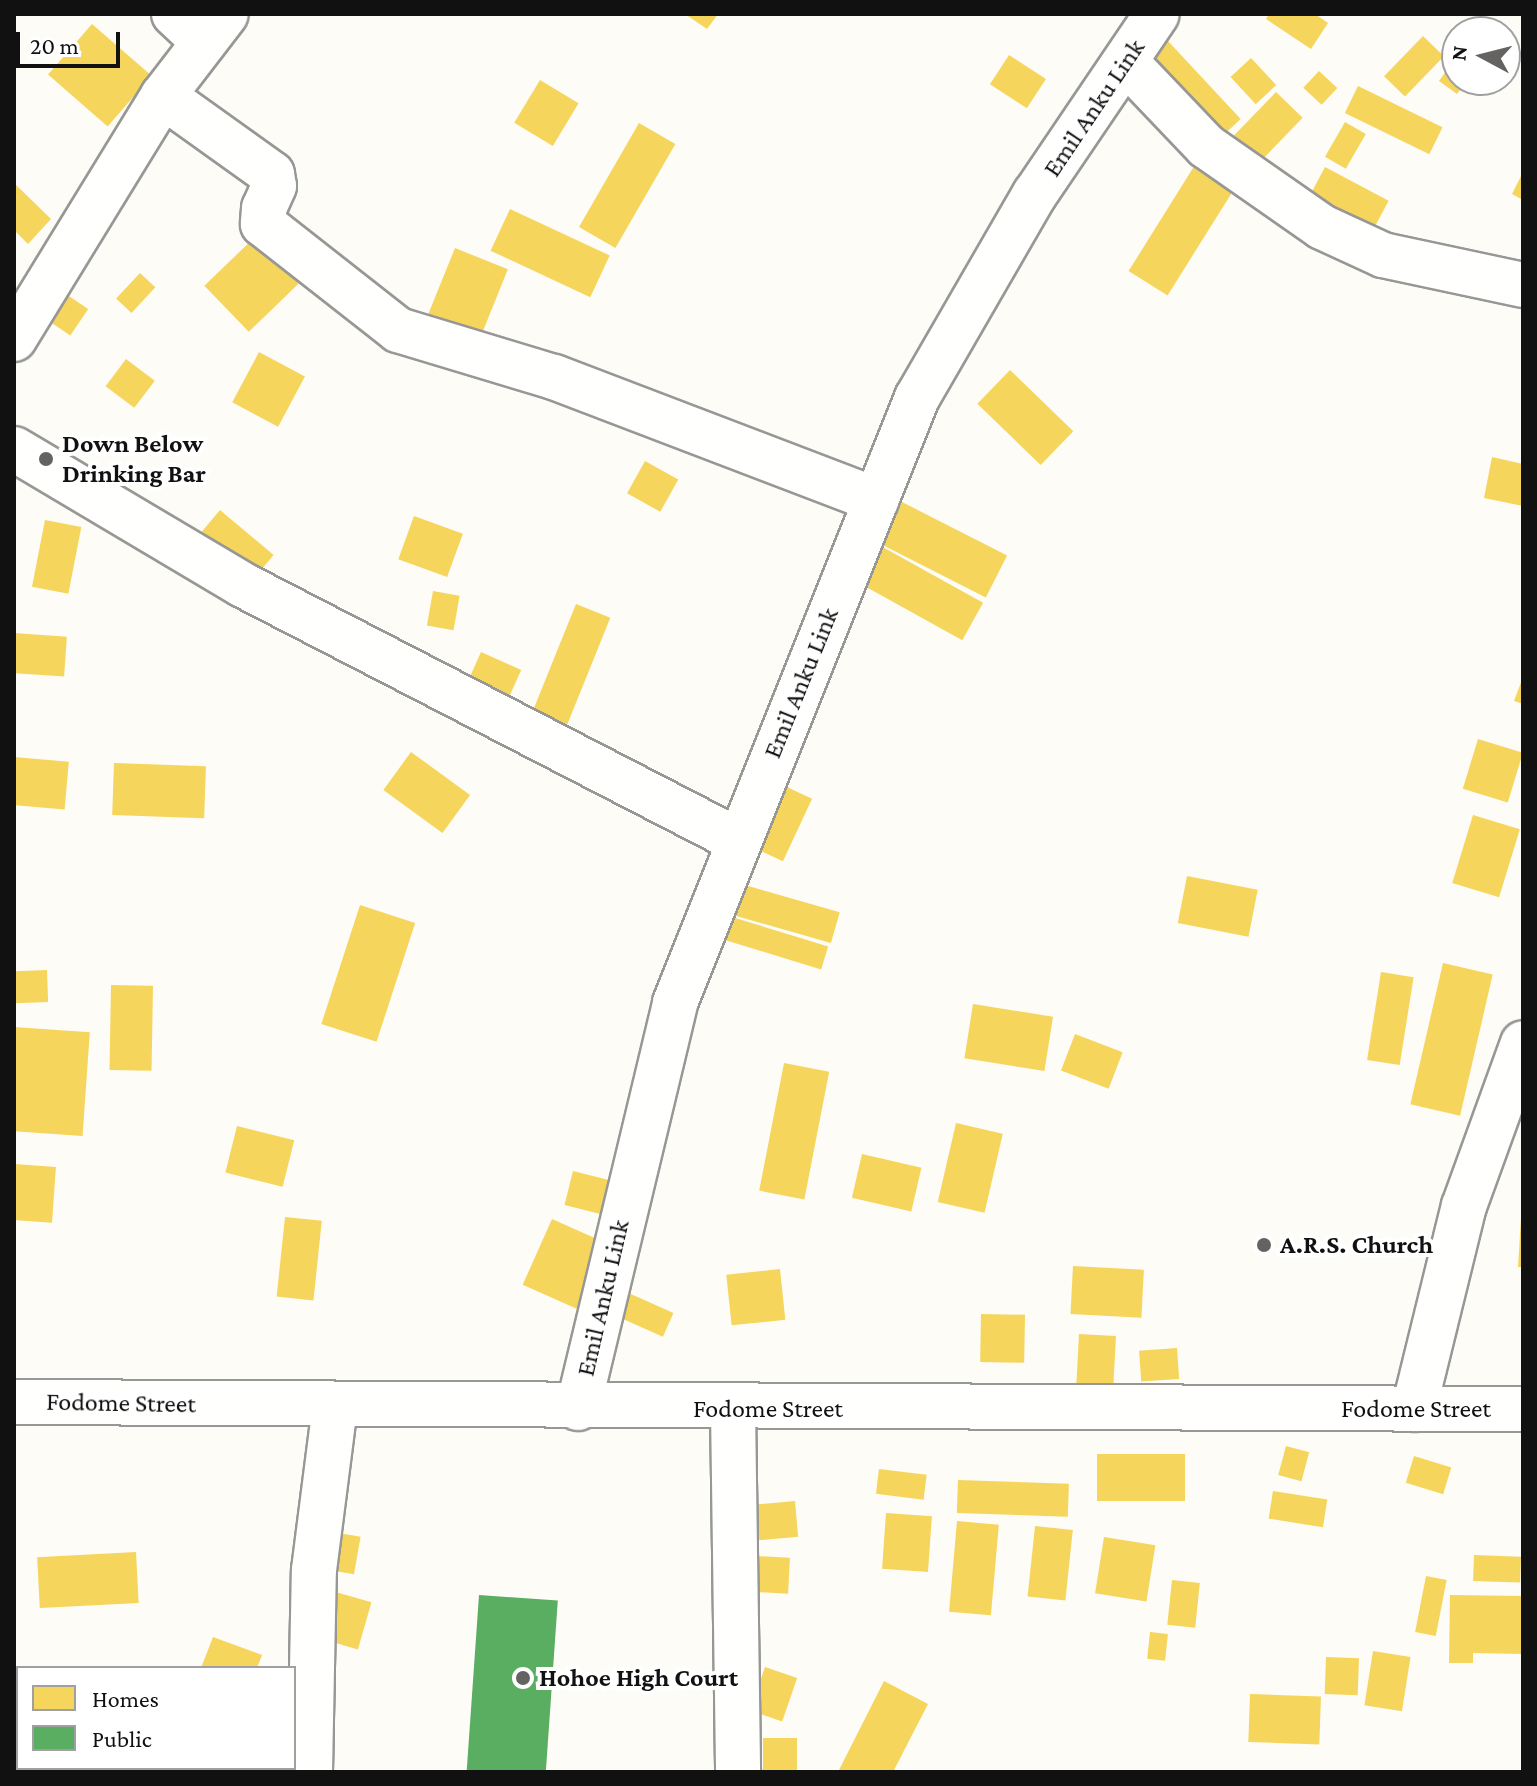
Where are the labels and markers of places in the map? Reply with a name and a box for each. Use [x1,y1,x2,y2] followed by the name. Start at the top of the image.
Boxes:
[62,428,206,490] place label: Down Below Drinking Bar
[37,450,55,468] marker: Down Below Drinking Bar
[1280,1229,1433,1261] place label: A.R.S. Church
[1255,1236,1273,1254] marker: A.R.S. Church
[539,1662,738,1694] place label: Hohoe High Court
[514,1669,532,1687] marker: Hohoe High Court

